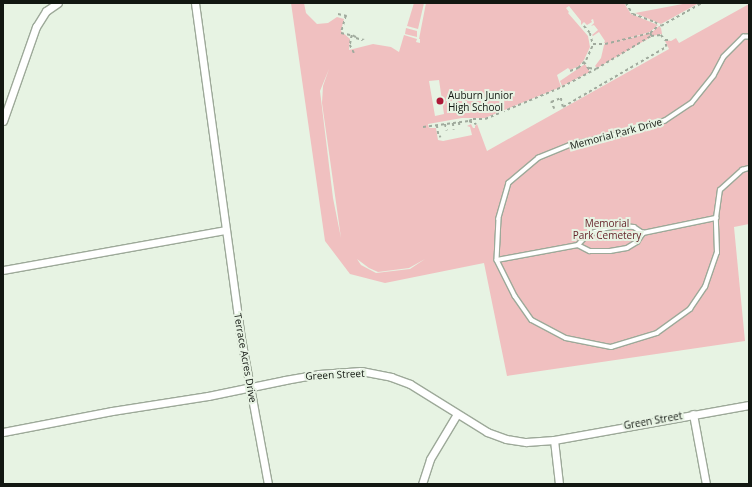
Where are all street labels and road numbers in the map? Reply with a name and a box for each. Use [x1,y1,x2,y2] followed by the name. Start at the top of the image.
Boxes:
[568,116,664,152] street label: Memorial Park Drive
[231,312,259,404] street label: Terrace Acres Drive
[305,367,365,383] street label: Green Street
[623,410,683,432] street label: Green Street

